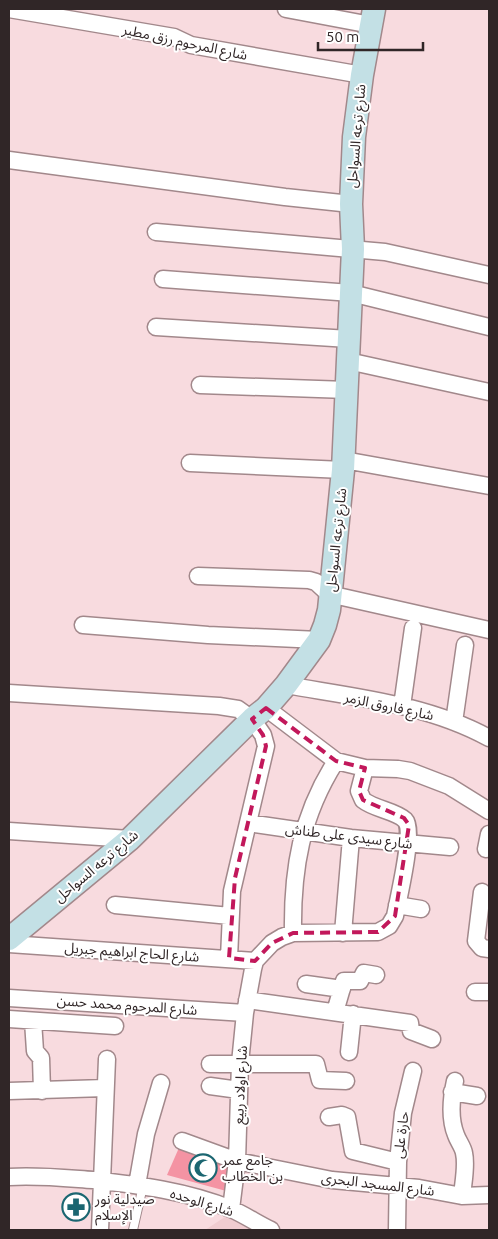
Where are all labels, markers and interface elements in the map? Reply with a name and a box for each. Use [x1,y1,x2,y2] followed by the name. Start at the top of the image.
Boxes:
[318,20,423,52] scale bar
[119,21,249,66] street label: شارع المرحوم رزق مطير
[326,28,359,45] text: 50 m
[343,83,372,189] street label: شارع ترعه السواحل
[323,487,352,593] street label: شارع ترعه السواحل
[341,688,435,726] street label: شارع فاروق الزمر
[284,820,414,855] street label: شارع سيدى على طناش
[51,826,143,908] street label: شارع ترعه السواحل
[64,939,200,968] street label: شارع الحاج ابراهيم جبريل
[56,992,198,1021] street label: شارع المرحوم محمد حسن
[230,1045,253,1125] street label: شارع اولاد ربيع
[390,1111,413,1160] street label: حارة على
[221,1152,283,1185] place label: جامع عمر بن الخطاب
[188,1153,218,1183] mosque icon: جامع عمر بن الخطاب
[320,1169,436,1202] street label: شارع المسجد البحرى
[167,1185,236,1222] street label: شارع الوحده
[94,1191,155,1226] place label: صيدلية نور الإسلام
[61,1192,91,1222] pharmacy icon: صيدلية نور الإسلام

